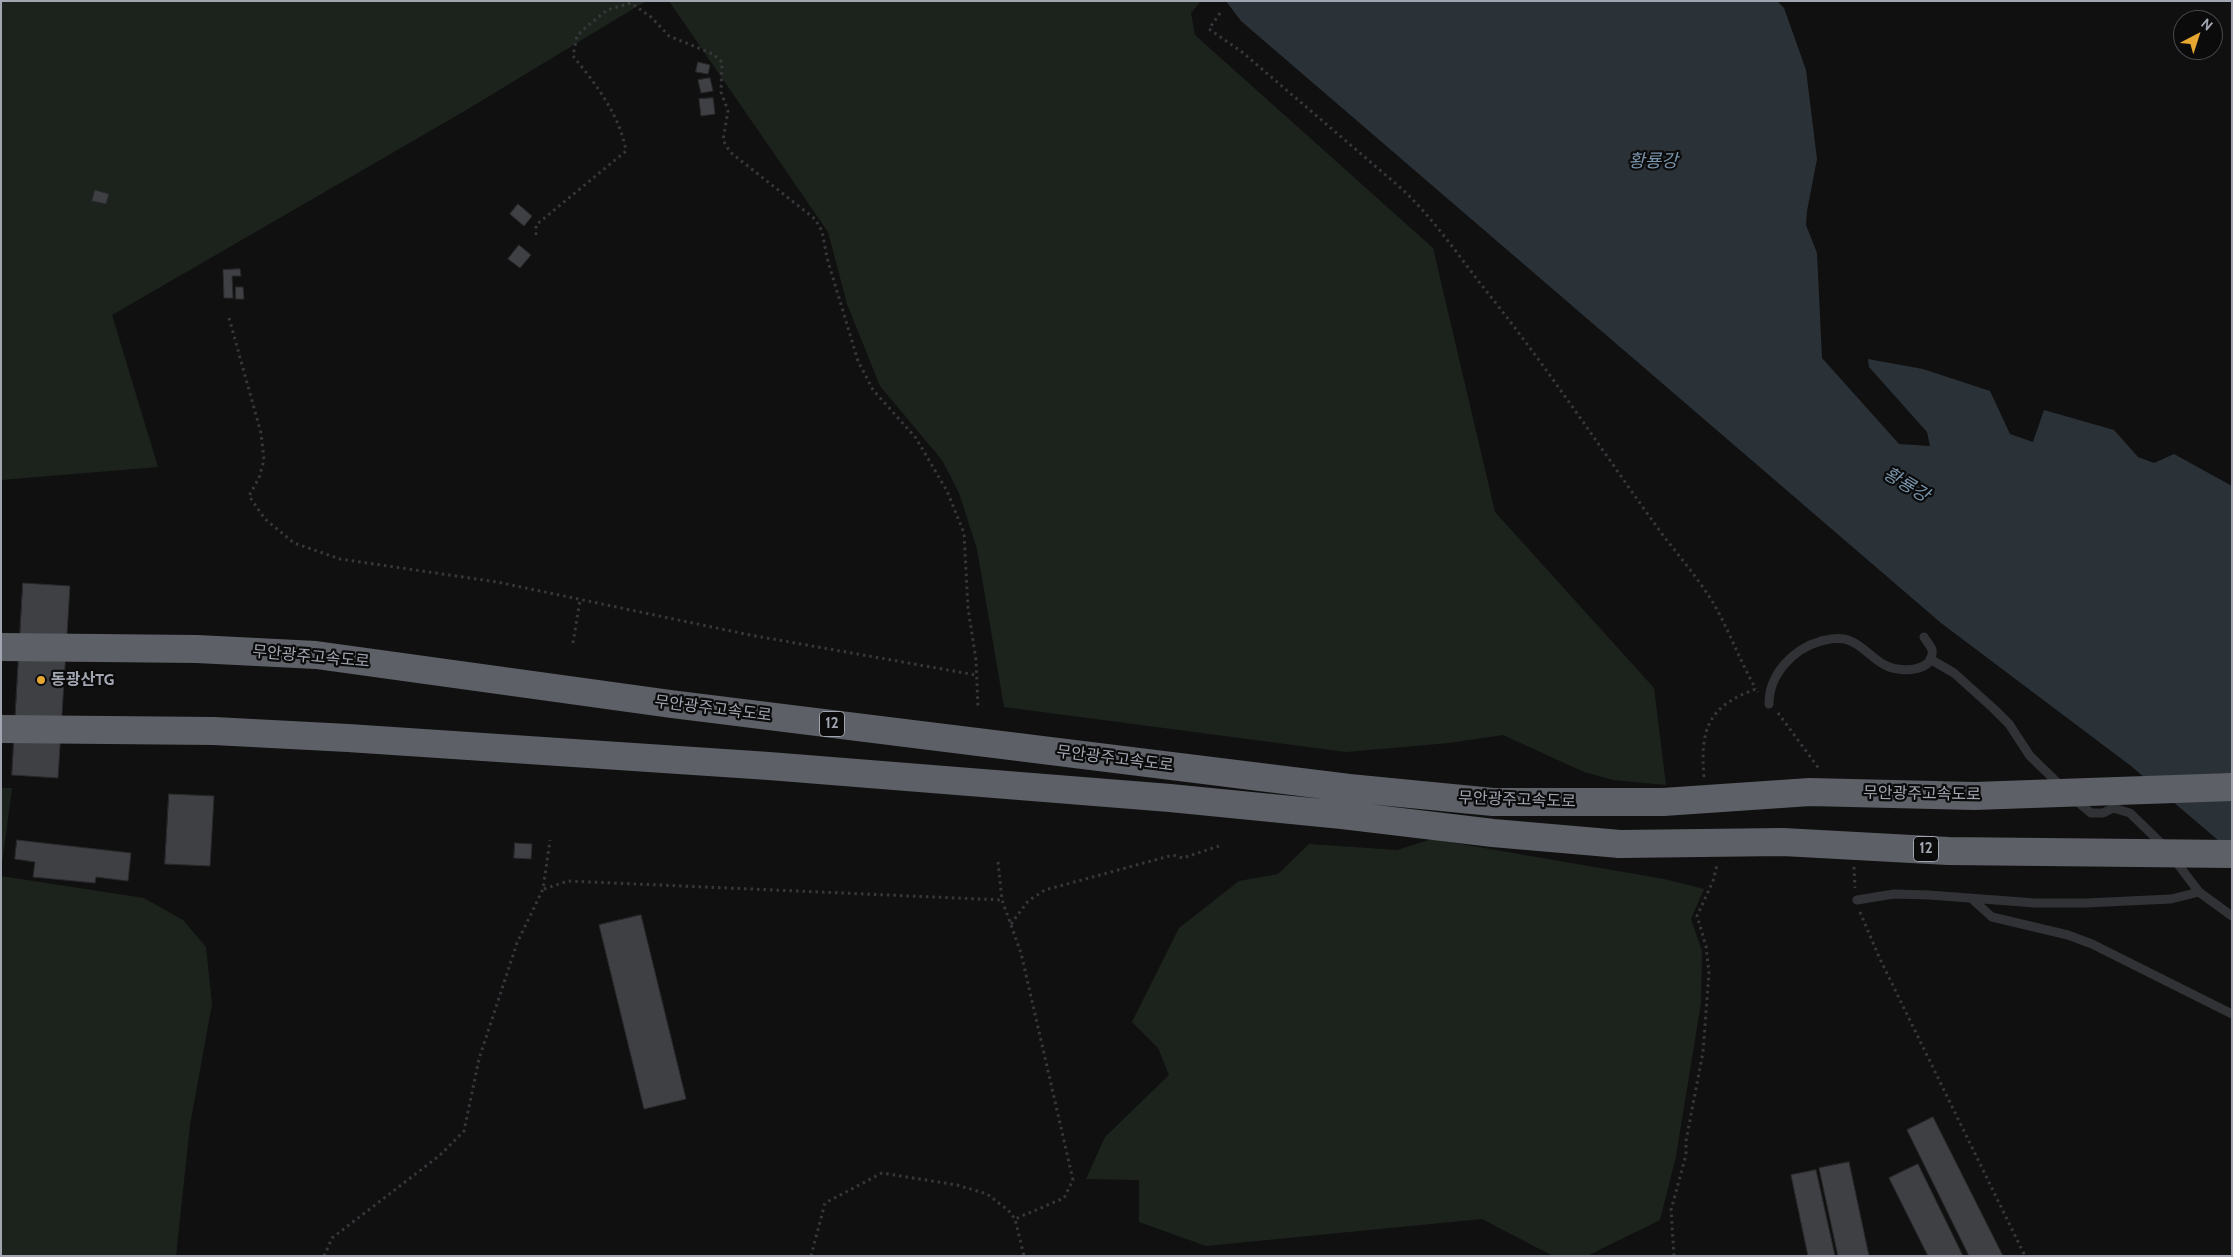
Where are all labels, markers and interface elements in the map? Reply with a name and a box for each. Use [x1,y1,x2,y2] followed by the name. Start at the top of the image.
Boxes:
[2173,10,2223,60] north arrow
[2197,14,2217,34] text: N
[1628,151,1678,173] water label: 황룡강
[1879,463,1933,507] water label: 황룡강
[252,642,370,672] street label: 무안광주고속도로
[51,670,114,690] place label: 동광산TG
[35,674,47,686] marker: 동광산TG
[653,692,773,726] street label: 무안광주고속도로
[820,712,844,736] road number: 12
[1055,742,1175,776] street label: 무안광주고속도로
[1863,783,1981,805] street label: 무안광주고속도로
[1458,788,1576,812] street label: 무안광주고속도로
[1914,836,1938,862] road number: 12

